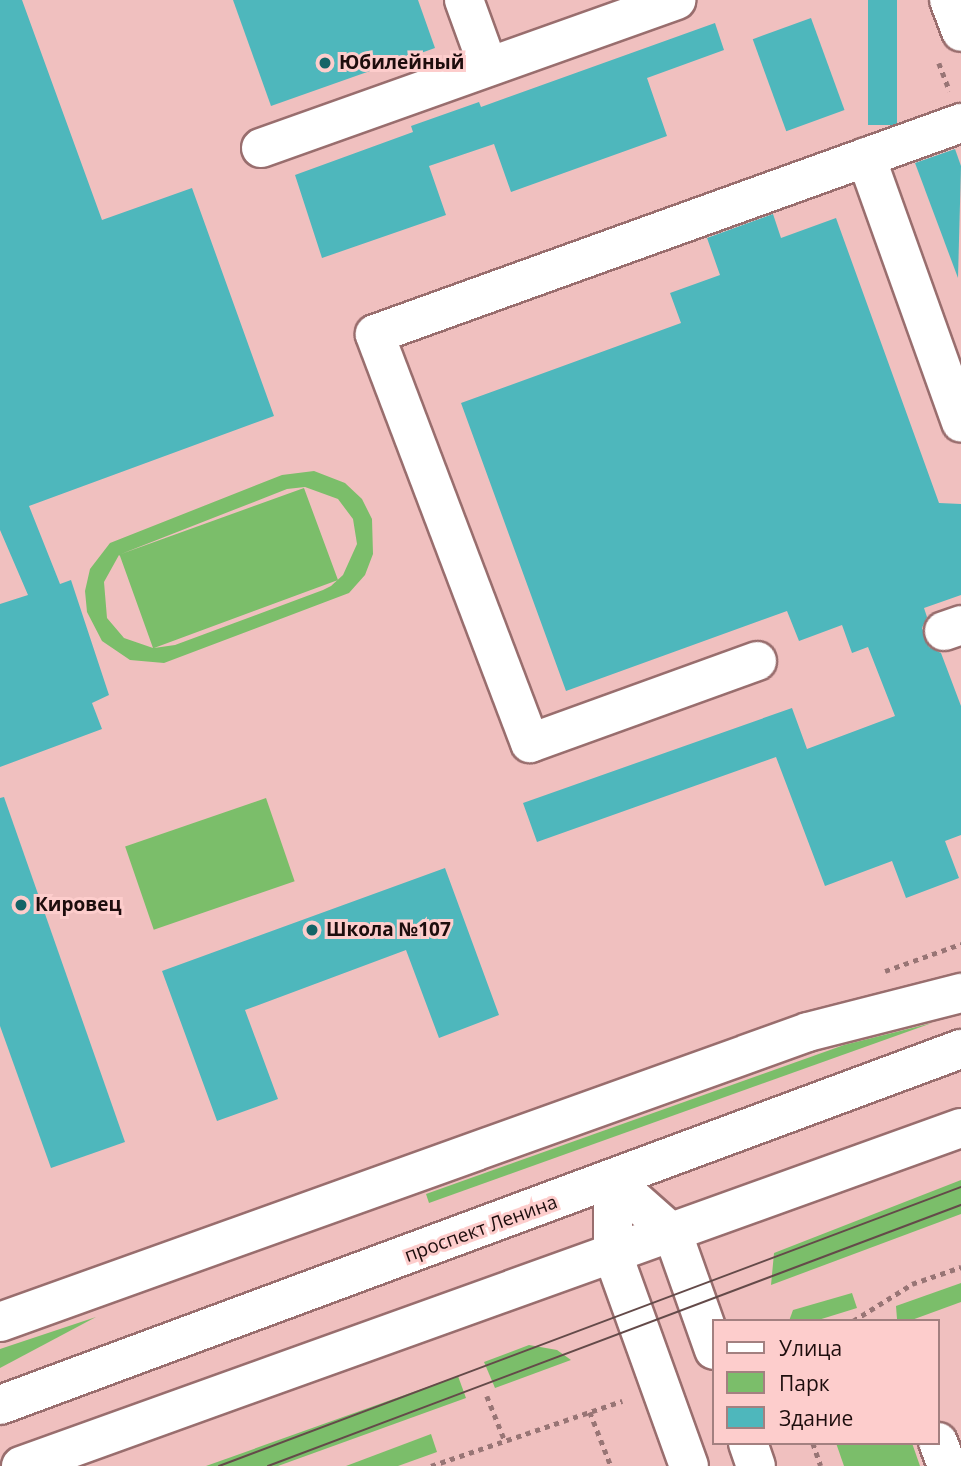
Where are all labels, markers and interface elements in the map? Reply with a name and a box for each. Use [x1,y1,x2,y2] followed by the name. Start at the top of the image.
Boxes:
[339,52,464,74] place label: Юбилейный
[317,55,333,71] marker: Юбилейный
[35,894,121,916] place label: Кировец
[13,897,29,913] marker: Кировец
[326,919,451,941] place label: Школа №107
[304,922,320,938] marker: Школа №107
[402,1191,560,1267] street label: проспект Ленина
[712,1319,940,1445] legend
[779,1334,842,1362] text: Улица
[779,1369,830,1397] text: Парк
[779,1404,853,1432] text: Здание

